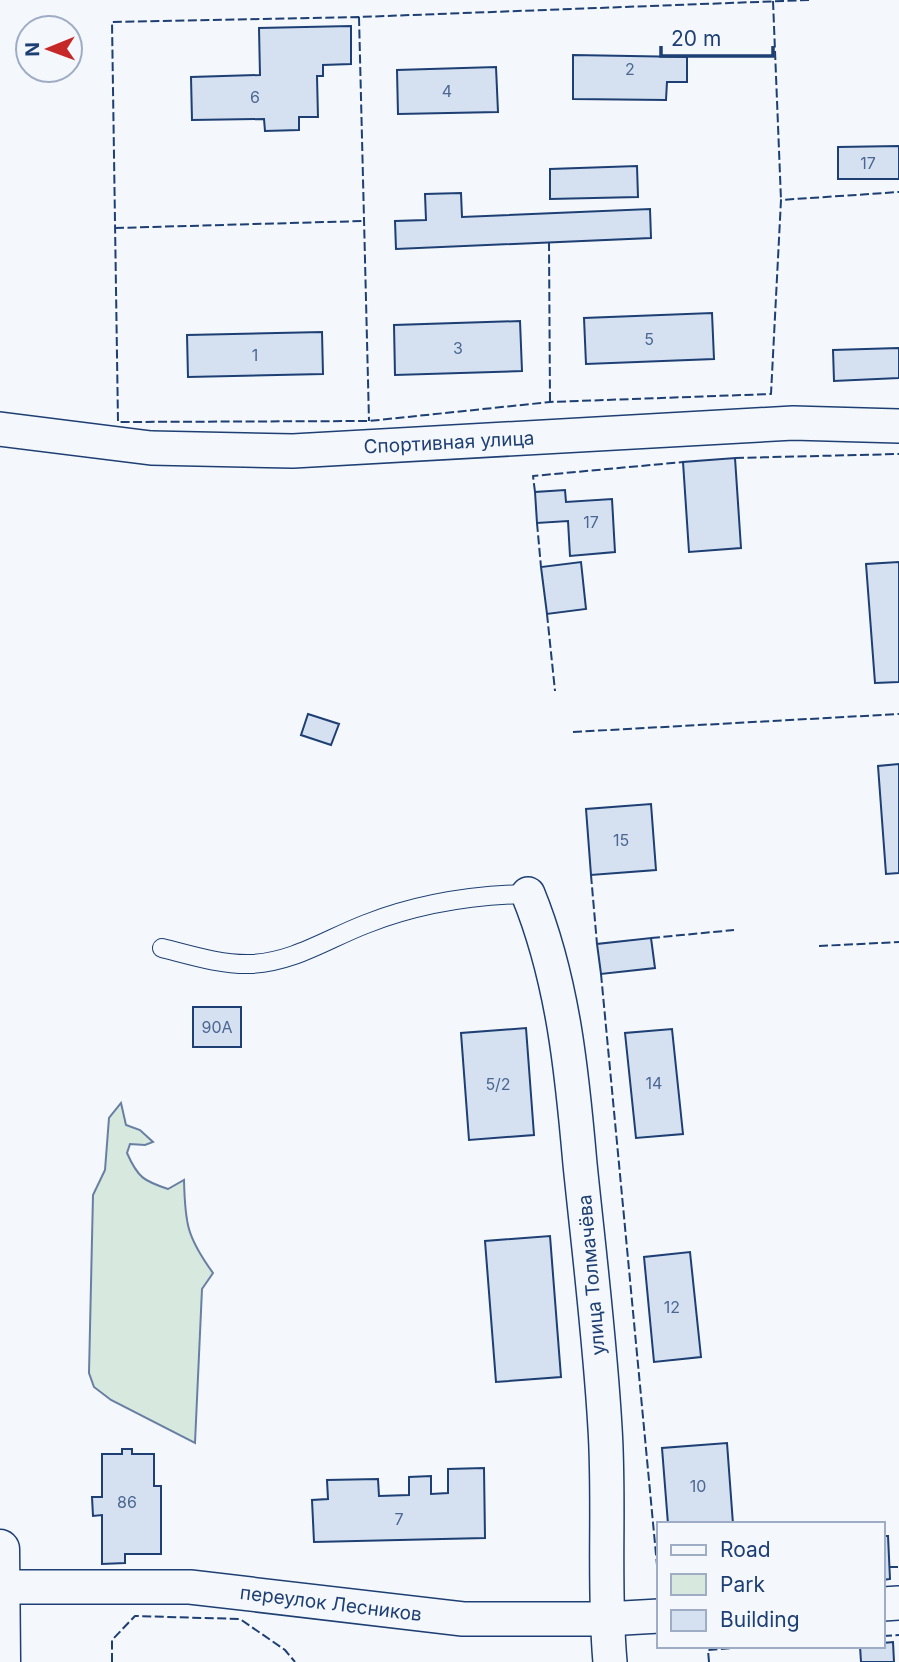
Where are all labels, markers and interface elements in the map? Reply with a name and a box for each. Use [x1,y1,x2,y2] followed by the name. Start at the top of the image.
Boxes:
[14,14,84,84] north arrow
[661,14,773,58] scale bar
[671,26,721,51] text: 20 m
[21,42,44,57] text: N
[625,59,635,79] house number: 2
[442,81,452,101] house number: 4
[250,87,260,107] house number: 6
[860,153,876,173] house number: 17
[644,329,654,349] house number: 5
[453,338,463,358] house number: 3
[252,345,258,365] house number: 1
[363,427,535,458] street label: Спортивная улица
[583,512,599,532] house number: 17
[613,830,629,850] house number: 15
[201,1017,233,1037] house number: 90А
[646,1073,662,1093] house number: 14
[485,1074,511,1094] house number: 5/2
[573,1194,610,1356] street label: улица Толмачёва
[664,1297,680,1317] house number: 12
[690,1476,706,1496] house number: 10
[117,1492,137,1512] house number: 86
[394,1509,404,1529] house number: 7
[657,1522,885,1648] legend
[720,1537,771,1562] text: Road
[720,1572,765,1597] text: Park
[239,1581,423,1626] street label: переулок Лесников
[720,1607,800,1632] text: Building

